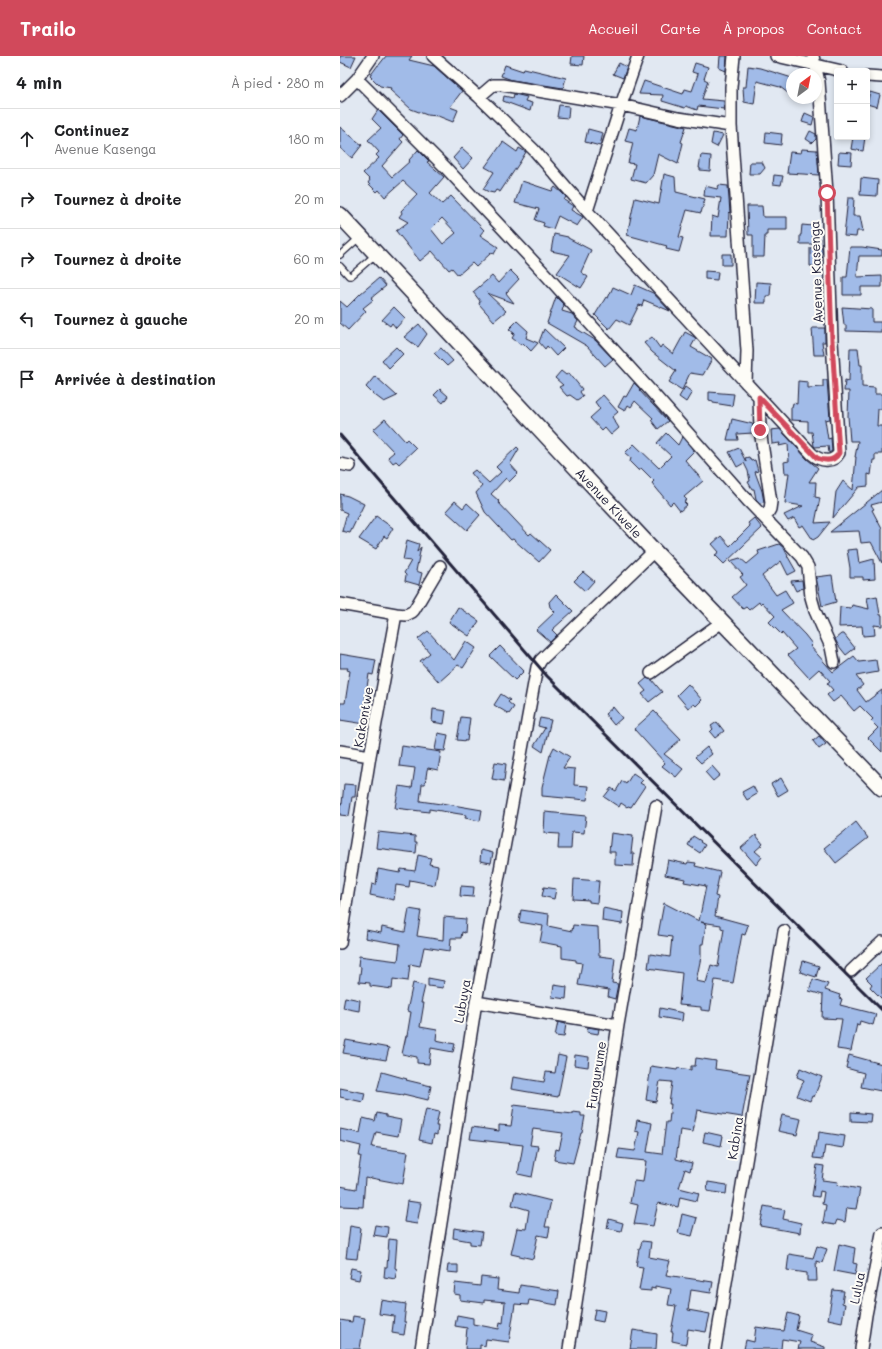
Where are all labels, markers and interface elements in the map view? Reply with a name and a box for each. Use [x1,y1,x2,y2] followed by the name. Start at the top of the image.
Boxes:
[20,16,76,41] text: Trailo
[588,19,638,38] text: Accueil
[660,19,701,38] text: Carte
[723,19,785,38] text: À propos
[807,19,862,38] text: Contact
[786,68,822,104] north arrow
[834,68,870,140] map controls
[834,68,870,104] button: +
[16,71,62,93] text: 4 min
[231,74,324,91] text: À pied · 280 m
[834,104,870,140] button: −
[54,120,129,140] text: Continuez
[16,128,38,150] icon: ahead
[288,130,324,147] text: 180 m
[54,140,156,157] text: Avenue Kasenga
[818,184,836,202] route start
[16,188,38,210] icon: right
[54,189,182,209] text: Tournez à droite
[294,190,324,207] text: 20 m
[805,221,826,323] street label: Avenue Kasenga
[16,248,38,270] icon: right
[54,249,182,269] text: Tournez à droite
[294,250,324,267] text: 60 m
[16,308,38,330] icon: left
[54,309,188,329] text: Tournez à gauche
[294,310,324,327] text: 20 m
[16,368,38,390] icon: arrive
[54,369,216,389] text: Arrivée à destination
[751,421,769,439] route end
[572,464,646,542] street label: Avenue Kiwele
[349,685,376,749] street label: Kakontwe
[449,978,474,1024] street label: Lubuya
[582,1040,609,1110] street label: Fungurume
[723,1115,746,1161] street label: Kabina
[845,1270,868,1305] street label: Lulua

